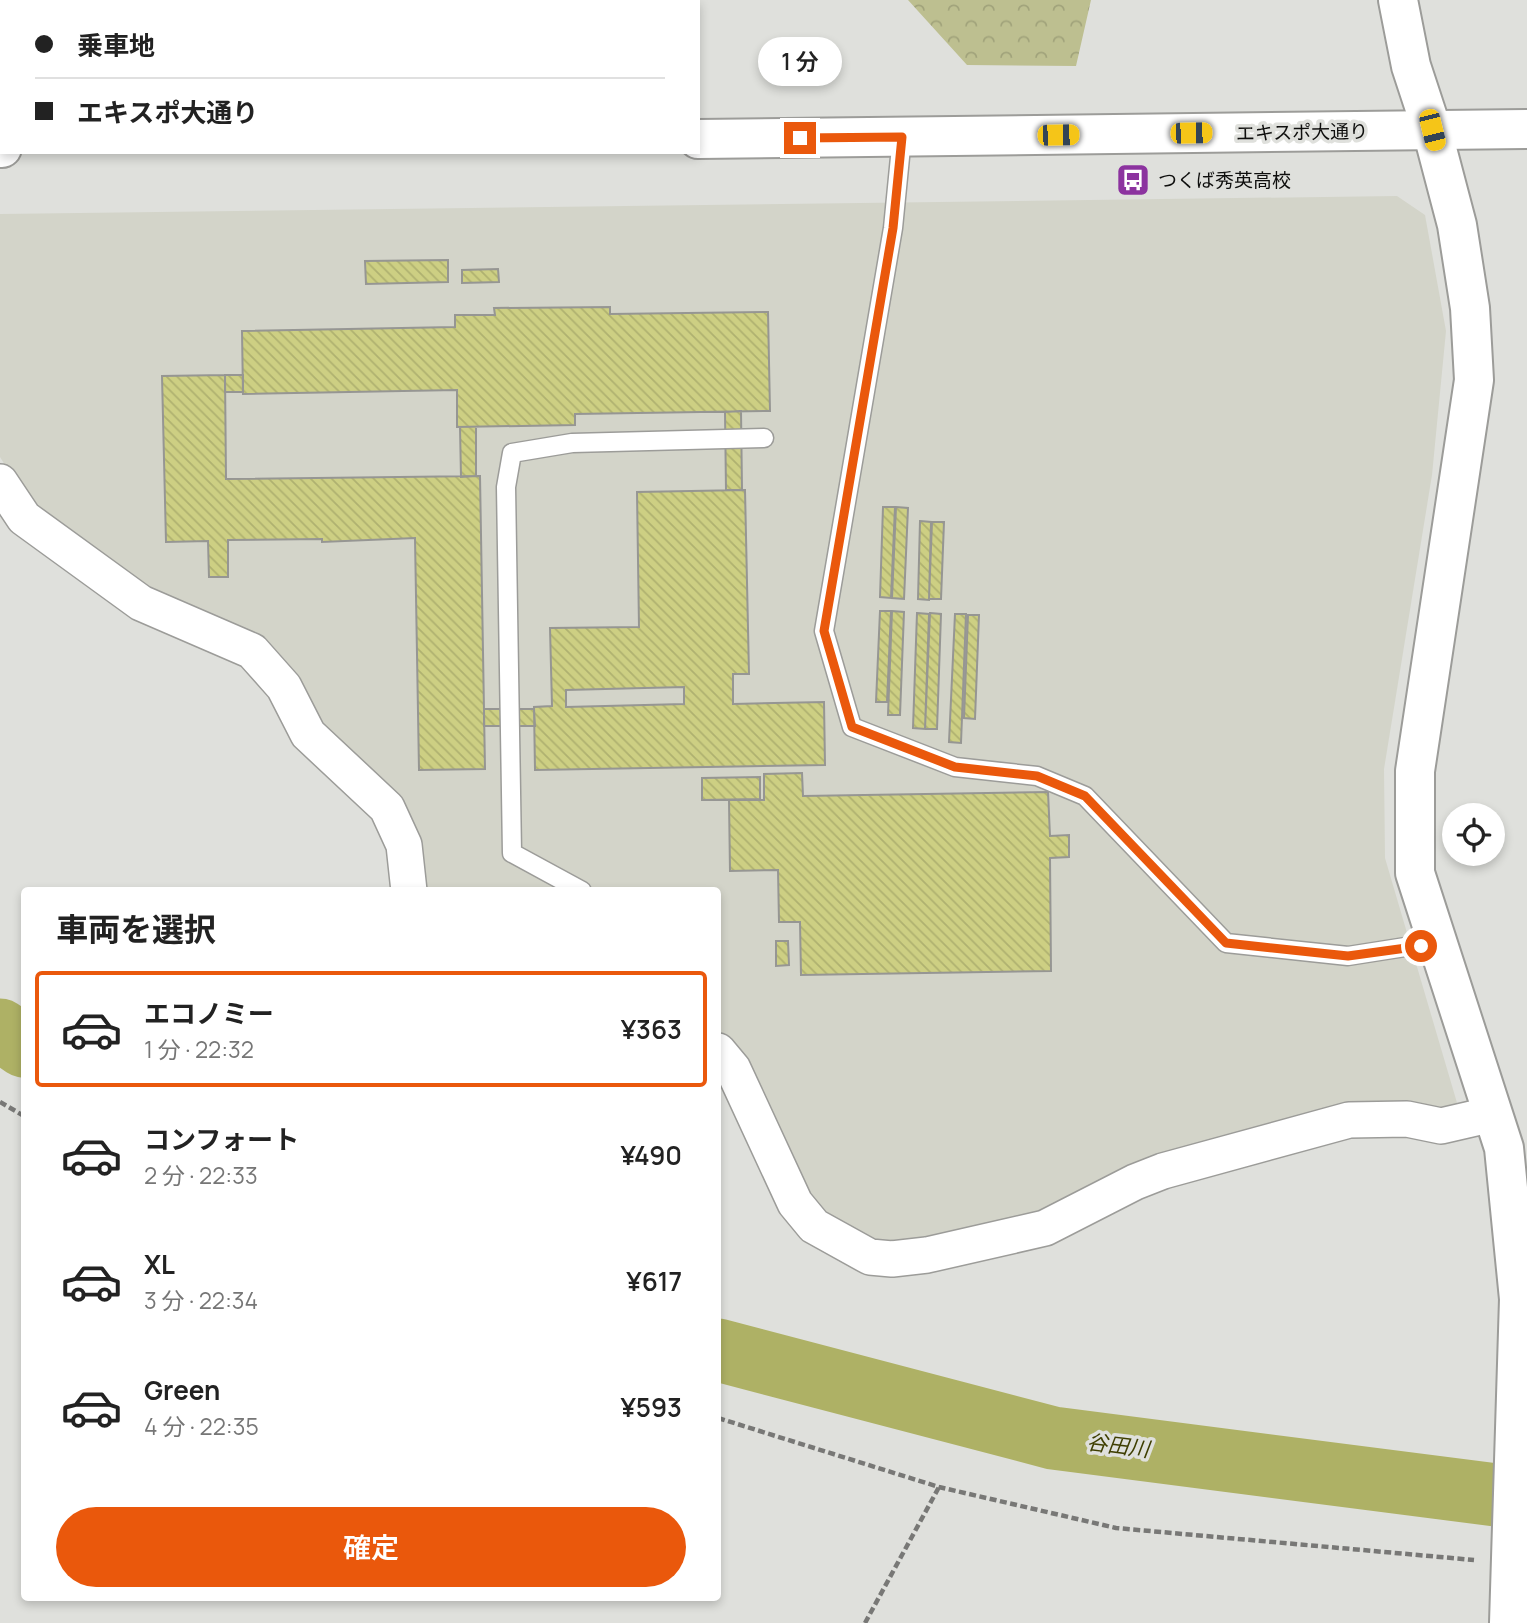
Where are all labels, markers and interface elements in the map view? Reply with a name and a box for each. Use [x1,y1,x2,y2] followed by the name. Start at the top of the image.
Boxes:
[77,27,155,63] text: 乗車地
[758,37,842,86] callout: 1 分
[781,45,819,77] text: 1 分
[77,94,258,130] text: エキスポ大通り
[1417,107,1448,153] car
[1236,118,1368,146] street label: エキスポ大通り
[784,122,816,154] route end
[1170,122,1213,144] car
[1037,124,1080,146] car
[1114,161,1152,199] bus stop icon: つくば秀英高校
[1158,167,1291,193] place label: つくば秀英高校
[1442,803,1505,866] map controls
[1442,803,1505,866] button: locate
[56,907,216,951] text: 車両を選択
[1405,930,1437,962] route start
[144,995,274,1031] text: エコノミー
[60,998,123,1061] icon: car
[621,1011,682,1047] text: ¥363
[144,1033,254,1065] text: 1 分 · 22:32
[144,1121,299,1157] text: コンフォート
[60,1124,123,1187] icon: car
[620,1137,682,1173] text: ¥490
[144,1159,258,1191] text: 2 分 · 22:33
[144,1246,175,1282] text: XL
[60,1250,123,1313] icon: car
[626,1263,682,1299] text: ¥617
[144,1284,258,1316] text: 3 分 · 22:34
[144,1372,220,1408] text: Green
[60,1376,123,1439] icon: car
[620,1389,682,1425] text: ¥593
[144,1410,259,1442] text: 4 分 · 22:35
[1085,1427,1153,1463] water label: 谷田川
[56,1507,686,1587] button: 確定

